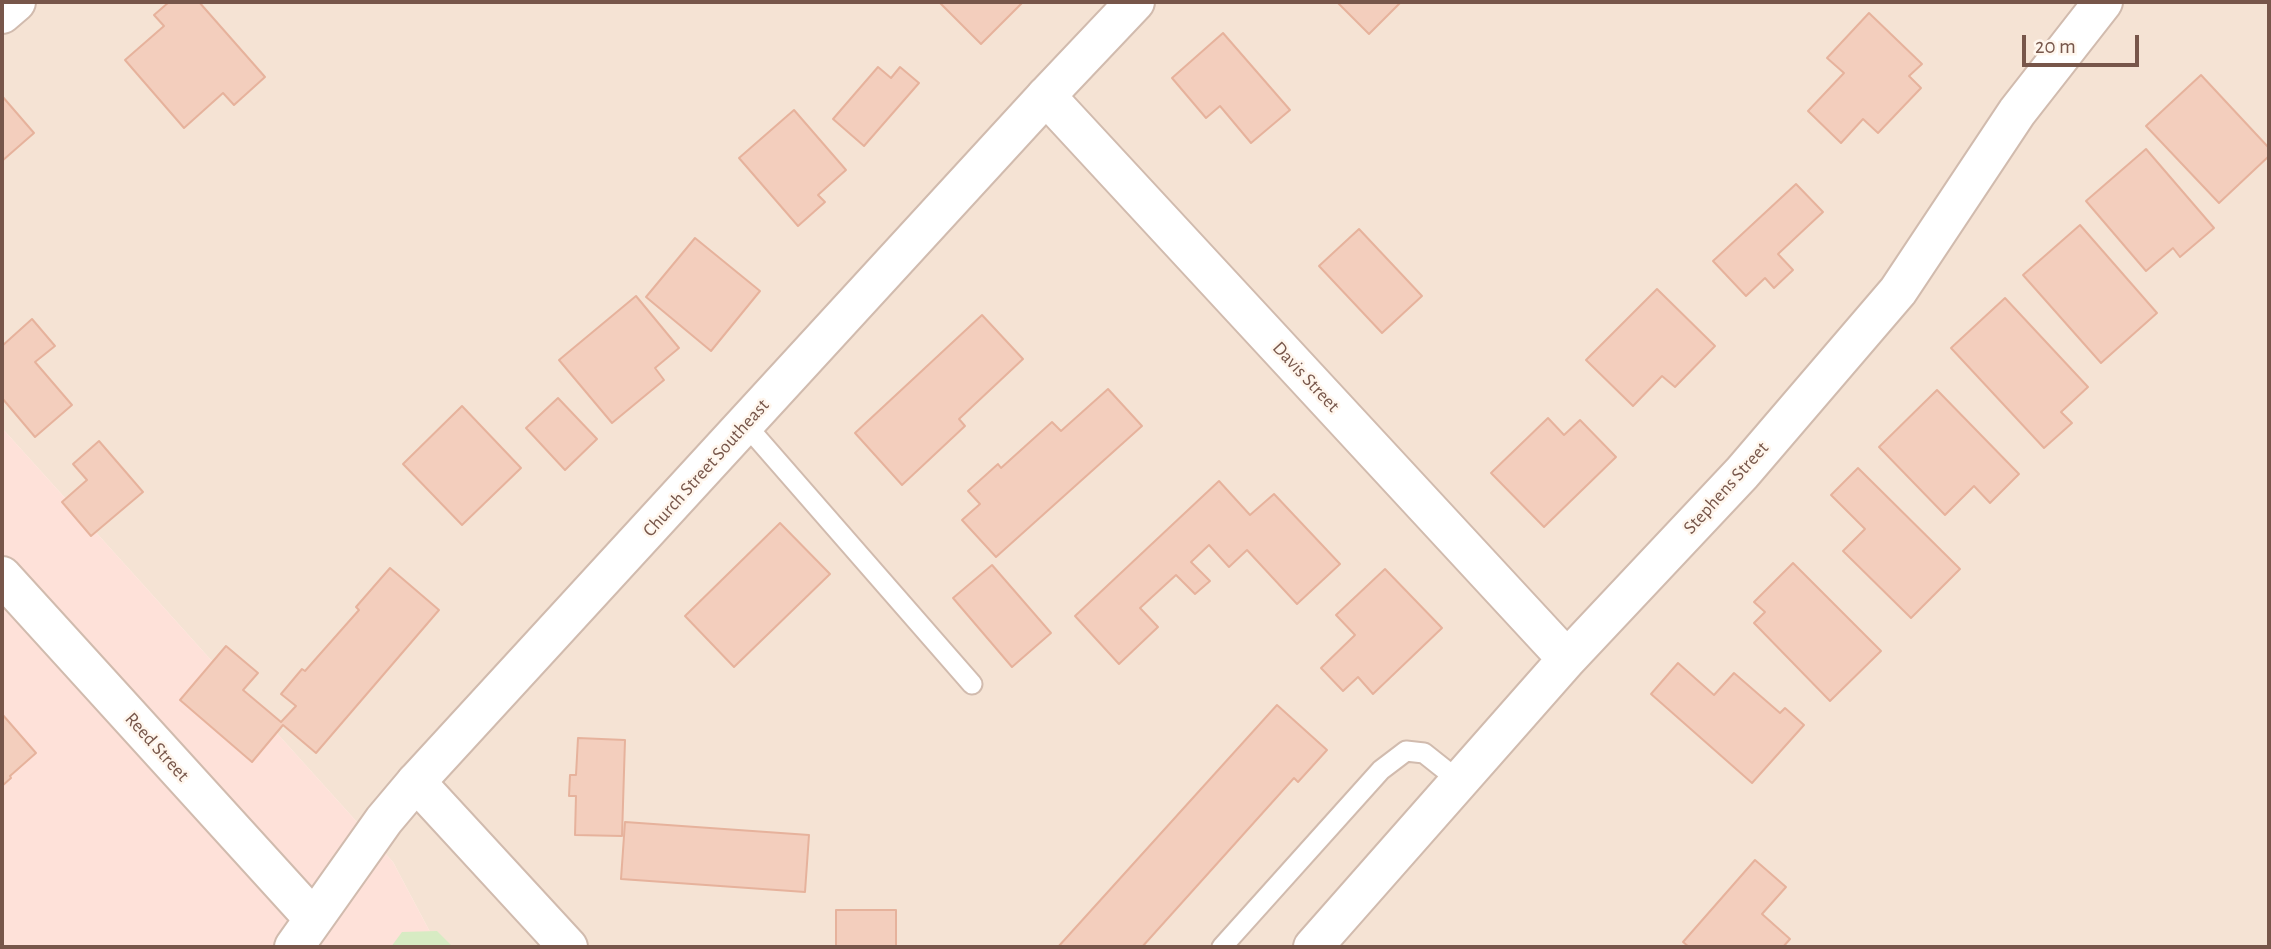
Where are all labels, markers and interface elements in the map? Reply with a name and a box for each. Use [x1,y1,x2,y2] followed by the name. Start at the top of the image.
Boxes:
[2026,21,2143,65] scale bar
[2035,36,2076,57] text: 20 m
[1268,337,1344,417] street label: Davis Street
[638,394,774,542] street label: Church Street Southeast
[1679,437,1773,539] street label: Stephens Street
[120,708,194,786] street label: Reed Street

